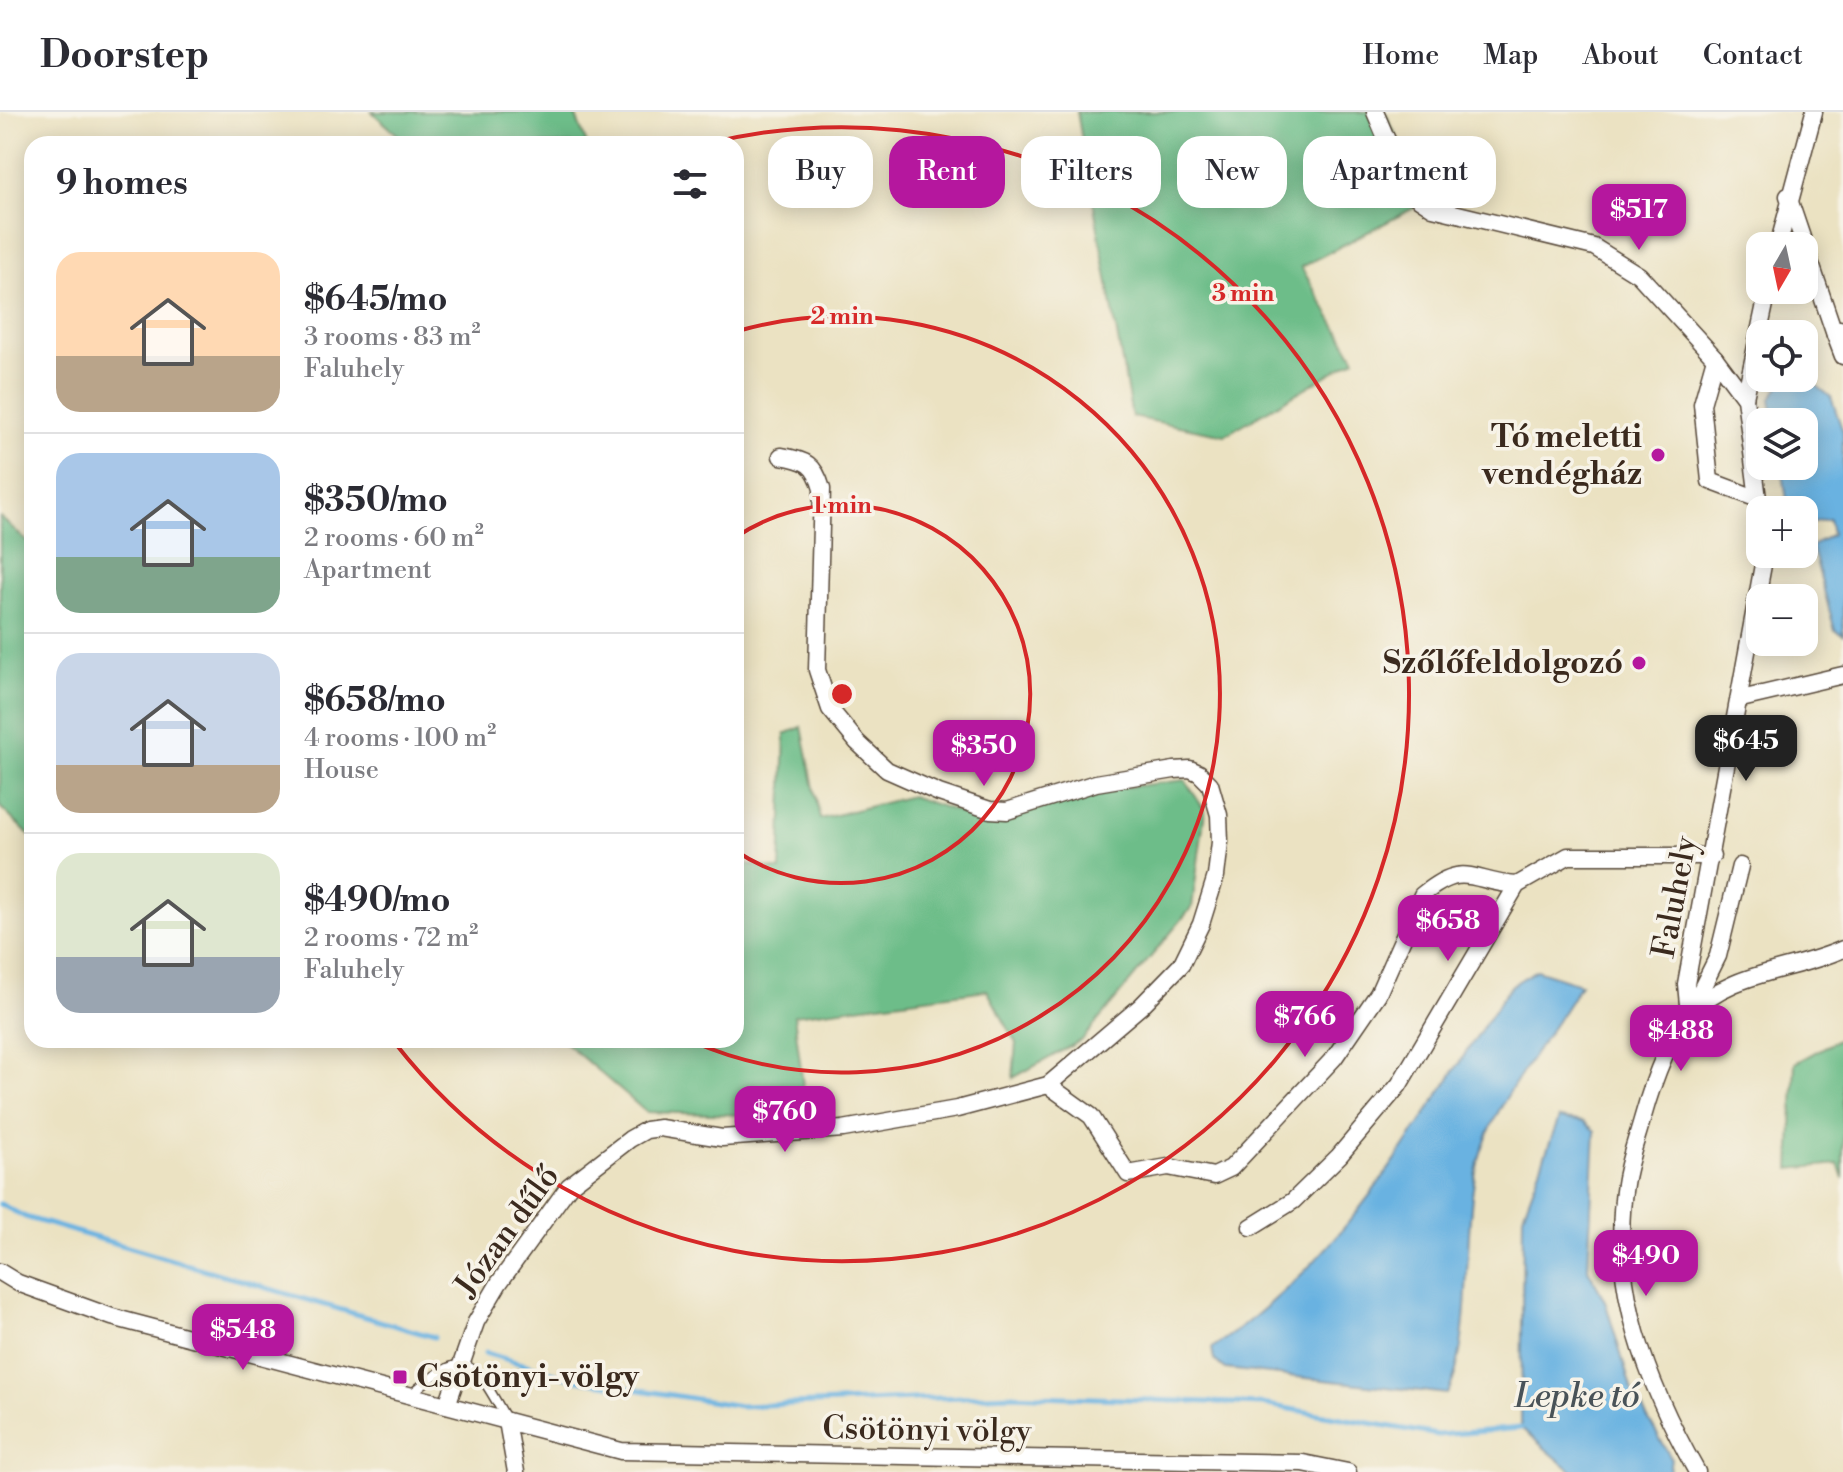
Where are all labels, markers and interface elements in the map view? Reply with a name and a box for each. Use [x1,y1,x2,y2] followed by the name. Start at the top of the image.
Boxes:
[40,32,209,79] text: Doorstep
[1363,38,1439,73] text: Home
[1483,38,1538,73] text: Map
[1582,38,1659,73] text: About
[1703,38,1803,73] text: Contact
[768,136,873,208] chip: Buy
[889,136,1005,208] chip: Rent
[1021,136,1161,208] chip: Filters
[1177,136,1287,208] chip: New
[1303,136,1496,208] chip: Apartment
[668,162,712,206] icon: filters
[56,163,188,205] text: 9 homes
[1592,184,1686,252] pin: $517
[1610,194,1668,226] text: $517
[1746,232,1818,304] north arrow
[1746,232,1818,656] map controls
[304,279,448,321] text: $645/mo
[1212,279,1275,309] text: 3 min
[120,284,216,380] icon: home
[810,302,874,332] text: 2 min
[1746,320,1818,392] button: locate
[304,321,481,353] text: 3 rooms · 83 m²
[304,353,404,385] text: Faluhely
[1746,408,1818,480] button: layers
[1481,417,1642,494] place label: Tó meletti vendégház
[1649,446,1667,464] marker: Tó meletti vendégház
[304,480,448,522] text: $350/mo
[120,485,216,581] icon: home
[812,491,872,521] text: 1 min
[1746,496,1818,568] button: +
[304,522,484,554] text: 2 rooms · 60 m²
[304,554,432,586] text: Apartment
[1746,584,1818,656] button: −
[1383,643,1623,683] place label: Szőlőfeldolgozó
[1630,654,1648,672] marker: Szőlőfeldolgozó
[304,680,446,722] text: $658/mo
[828,680,856,708] centre of rings
[120,685,216,781] icon: home
[1699,715,1793,783] pin: $645
[937,720,1031,788] pin: $350
[304,722,496,754] text: 4 rooms · 100 m²
[1713,725,1779,757] text: $645
[951,730,1017,762] text: $350
[304,754,379,786] text: House
[1644,832,1706,961] street label: Faluhely
[304,880,451,922] text: $490/mo
[120,885,216,981] icon: home
[1401,895,1495,963] pin: $658
[1416,905,1480,937] text: $658
[304,922,478,954] text: 2 rooms · 72 m²
[304,954,404,986] text: Faluhely
[1258,991,1352,1059] pin: $766
[1274,1001,1336,1033] text: $766
[1634,1005,1728,1073] pin: $488
[1648,1015,1714,1047] text: $488
[738,1086,832,1154] pin: $760
[753,1096,817,1128] text: $760
[445,1157,568,1305] street label: Józan dűlő
[1599,1230,1693,1298] pin: $490
[1612,1240,1680,1272] text: $490
[196,1304,290,1372] pin: $548
[210,1314,276,1346] text: $548
[416,1357,640,1397] place label: Csötönyi-völgy
[391,1368,409,1386] marker: Csötönyi-völgy
[1513,1376,1641,1418] water label: Lepke tó
[822,1408,1032,1452] street label: Csötönyi völgy

